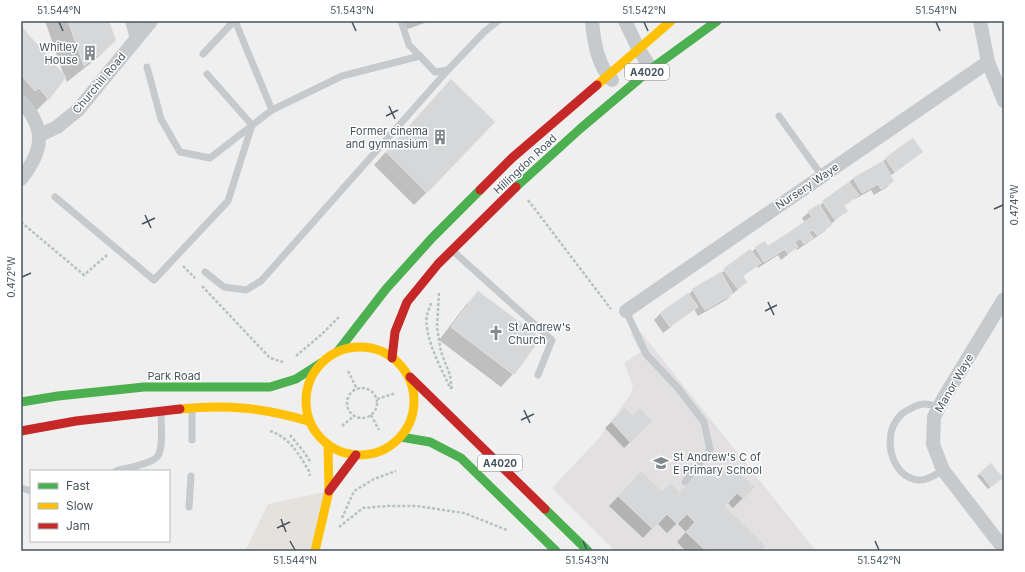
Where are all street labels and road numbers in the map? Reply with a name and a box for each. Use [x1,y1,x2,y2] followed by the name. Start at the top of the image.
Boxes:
[69,50,129,116] street label: Churchill Road
[625,64,669,80] road number: A4020
[490,131,560,197] street label: Hillingdon Road
[773,160,841,212] street label: Nursery Waye
[932,351,976,415] street label: Manor Waye
[147,369,201,383] street label: Park Road
[478,455,522,471] road number: A4020

